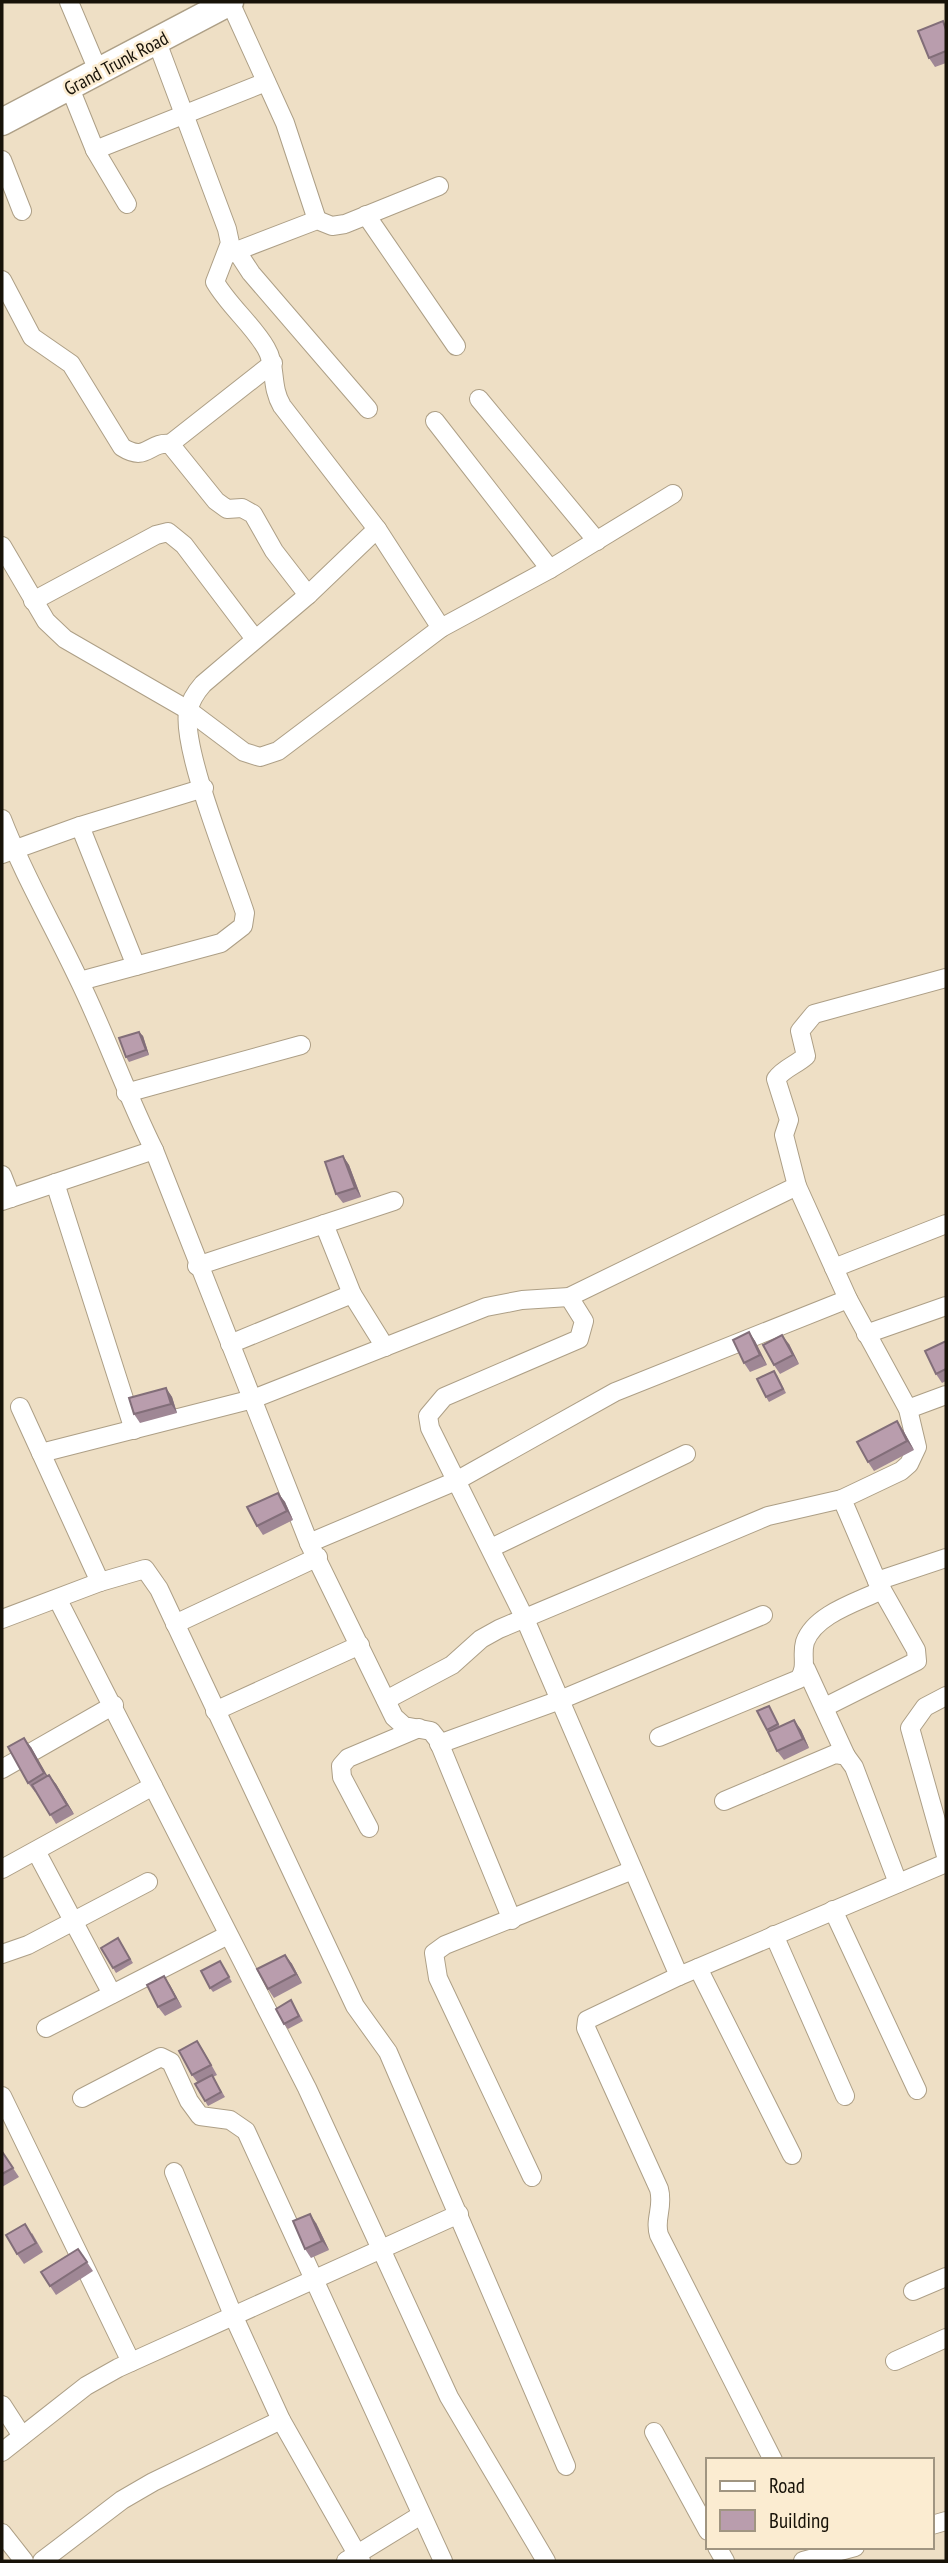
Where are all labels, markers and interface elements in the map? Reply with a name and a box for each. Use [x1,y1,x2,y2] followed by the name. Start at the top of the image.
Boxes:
[60,26,172,100] street label: Grand Trunk Road
[706,2458,934,2549] legend
[769,2472,805,2499] text: Road
[769,2507,829,2534] text: Building

